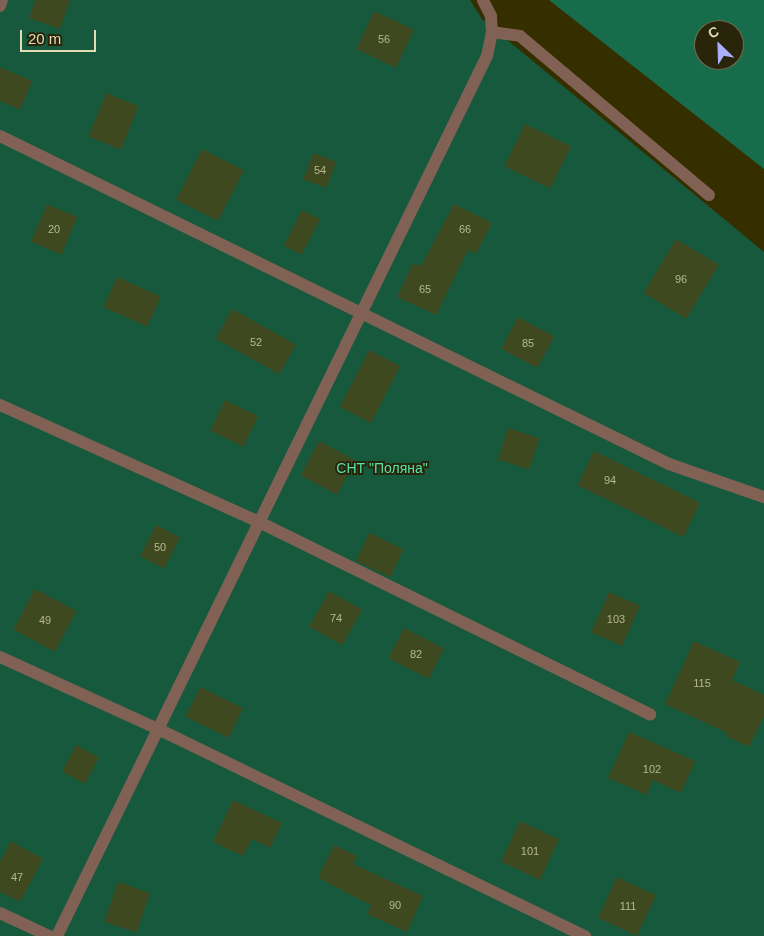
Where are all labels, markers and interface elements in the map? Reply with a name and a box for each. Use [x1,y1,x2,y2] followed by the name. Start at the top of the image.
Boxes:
[22,20,99,52] scale bar
[694,20,744,70] north arrow
[705,23,721,42] text: С
[28,30,61,47] text: 20 m
[378,32,390,46] house number: 56
[314,163,326,177] house number: 54
[48,222,60,236] house number: 20
[459,222,471,236] house number: 66
[675,272,687,286] house number: 96
[419,282,431,296] house number: 65
[250,335,262,349] house number: 52
[522,336,534,350] house number: 85
[336,460,428,476] park label: СНТ "Поляна"
[604,473,616,487] house number: 94
[154,540,166,554] house number: 50
[330,611,342,625] house number: 74
[607,612,625,626] house number: 103
[39,613,51,627] house number: 49
[410,647,422,661] house number: 82
[693,676,711,690] house number: 115
[643,762,661,776] house number: 102
[521,844,539,858] house number: 101
[11,870,23,884] house number: 47
[389,898,401,912] house number: 90
[620,899,636,913] house number: 111

